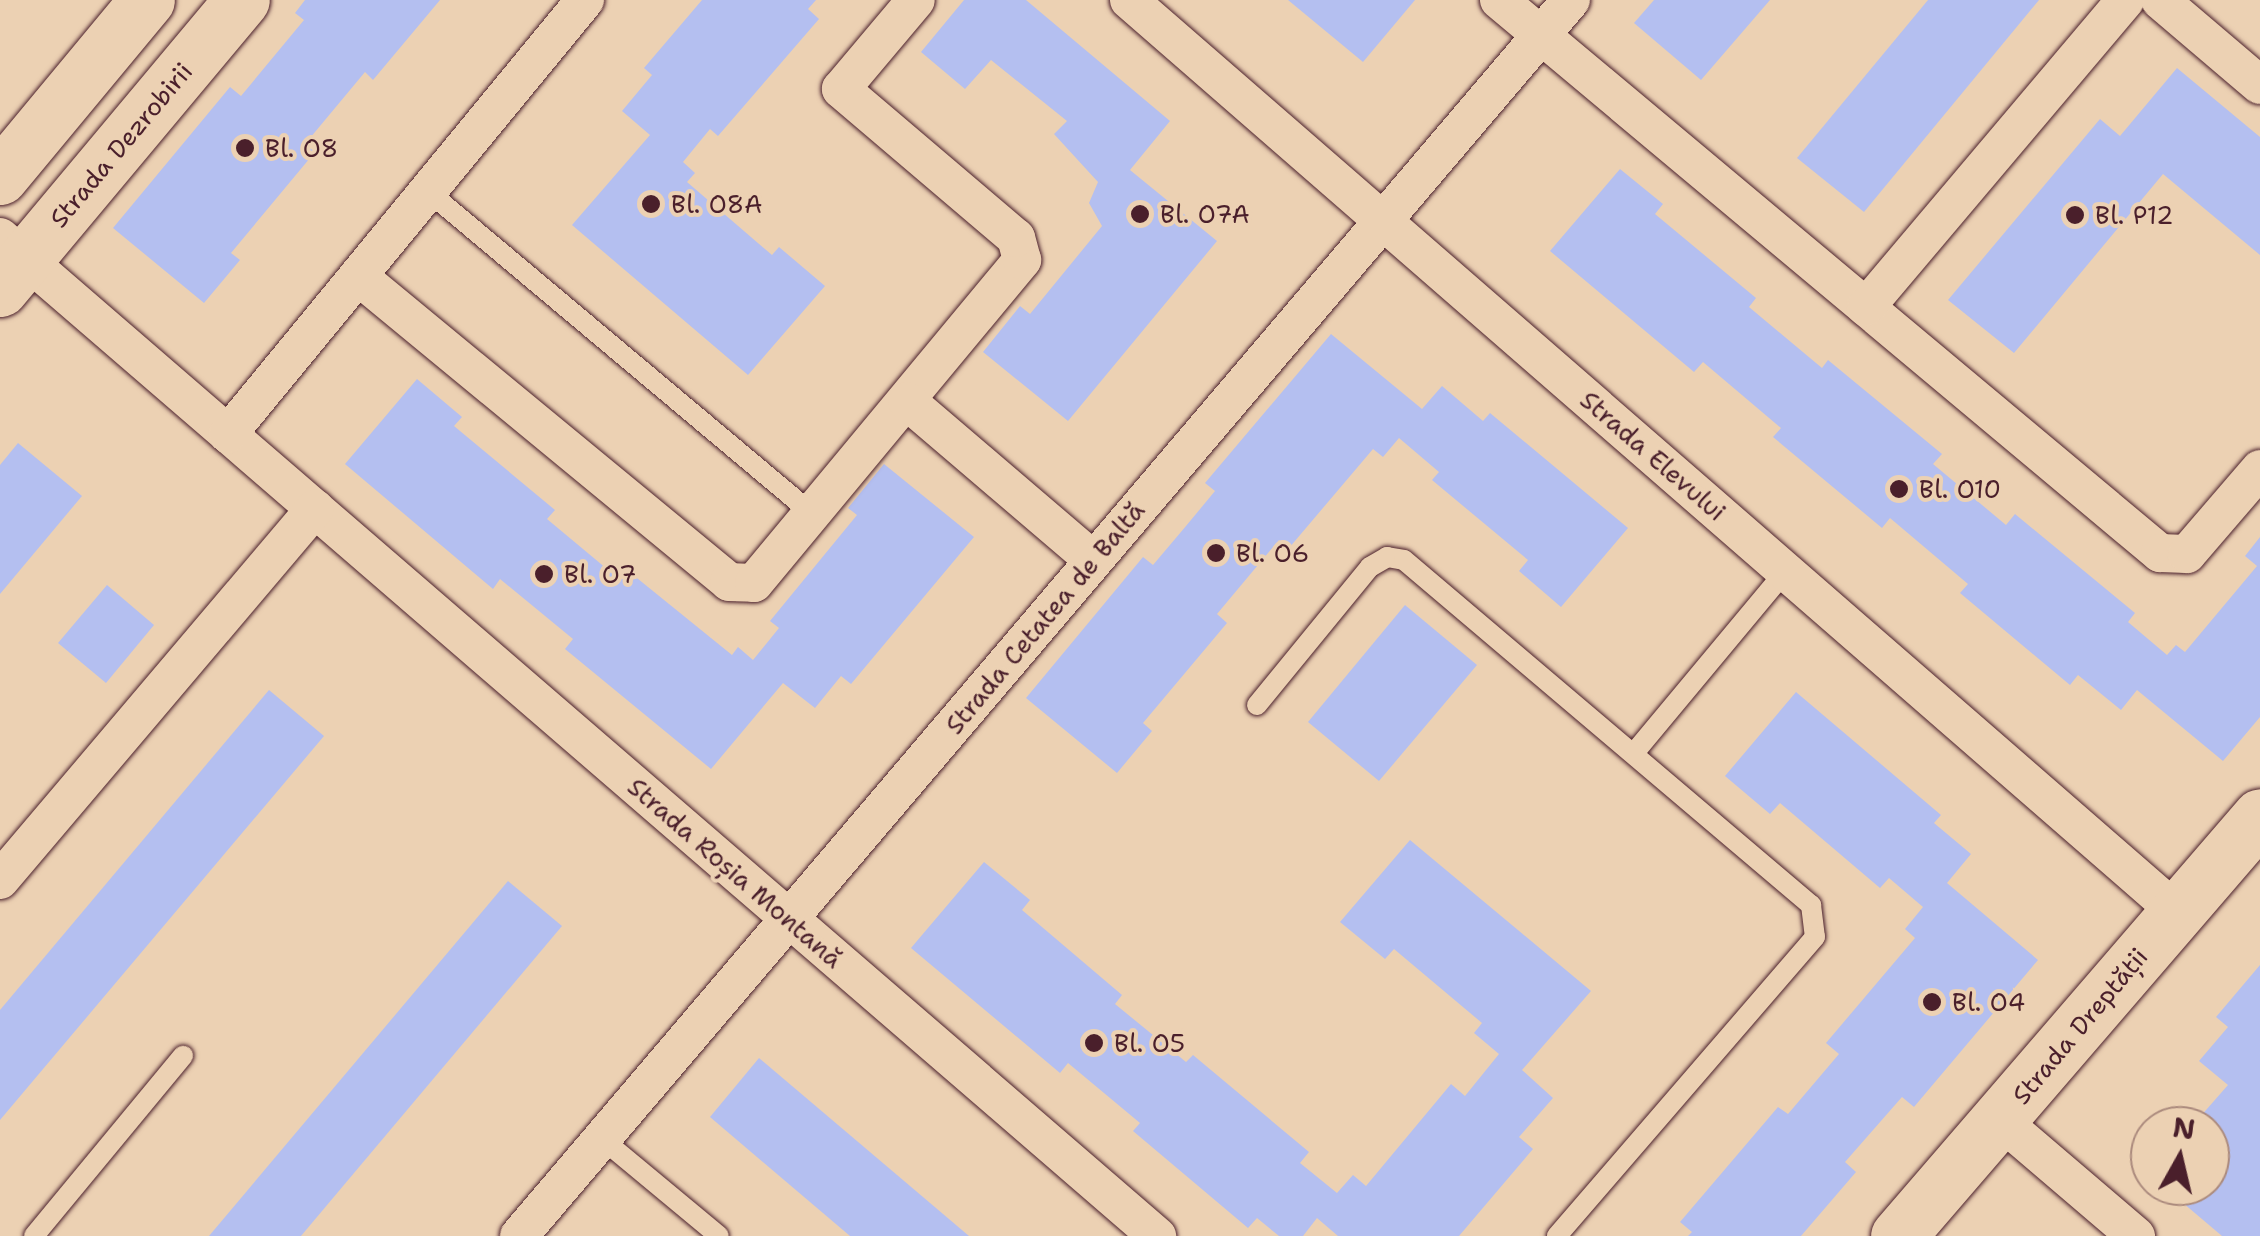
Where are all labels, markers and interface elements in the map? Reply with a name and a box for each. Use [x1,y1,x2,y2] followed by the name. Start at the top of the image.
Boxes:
[43,57,199,233] street label: Strada Dezrobirii
[265,133,338,163] place label: Bl. O8
[234,137,256,159] marker: Bl. O8
[671,189,762,219] place label: Bl. O8A
[640,193,662,215] marker: Bl. O8A
[1160,199,1250,229] place label: Bl. O7A
[2095,200,2173,230] place label: Bl. P12
[1129,203,1151,225] marker: Bl. O7A
[2064,204,2086,226] marker: Bl. P12
[1574,385,1732,527] street label: Strada Elevului
[1919,474,2001,504] place label: Bl. O10
[1888,478,1910,500] marker: Bl. O10
[939,496,1151,740] street label: Strada Cetatea de Baltă
[1236,538,1309,568] place label: Bl. O6
[1205,542,1227,564] marker: Bl. O6
[564,559,636,589] place label: Bl. O7
[533,563,555,585] marker: Bl. O7
[622,772,848,974] street label: Strada Roșia Montană
[2006,942,2154,1110] street label: Strada Dreptății
[1952,987,2025,1017] place label: Bl. O4
[1921,991,1943,1013] marker: Bl. O4
[1114,1028,1185,1058] place label: Bl. O5
[1083,1032,1105,1054] marker: Bl. O5
[2130,1106,2230,1206] north arrow
[2170,1108,2198,1149] text: N

